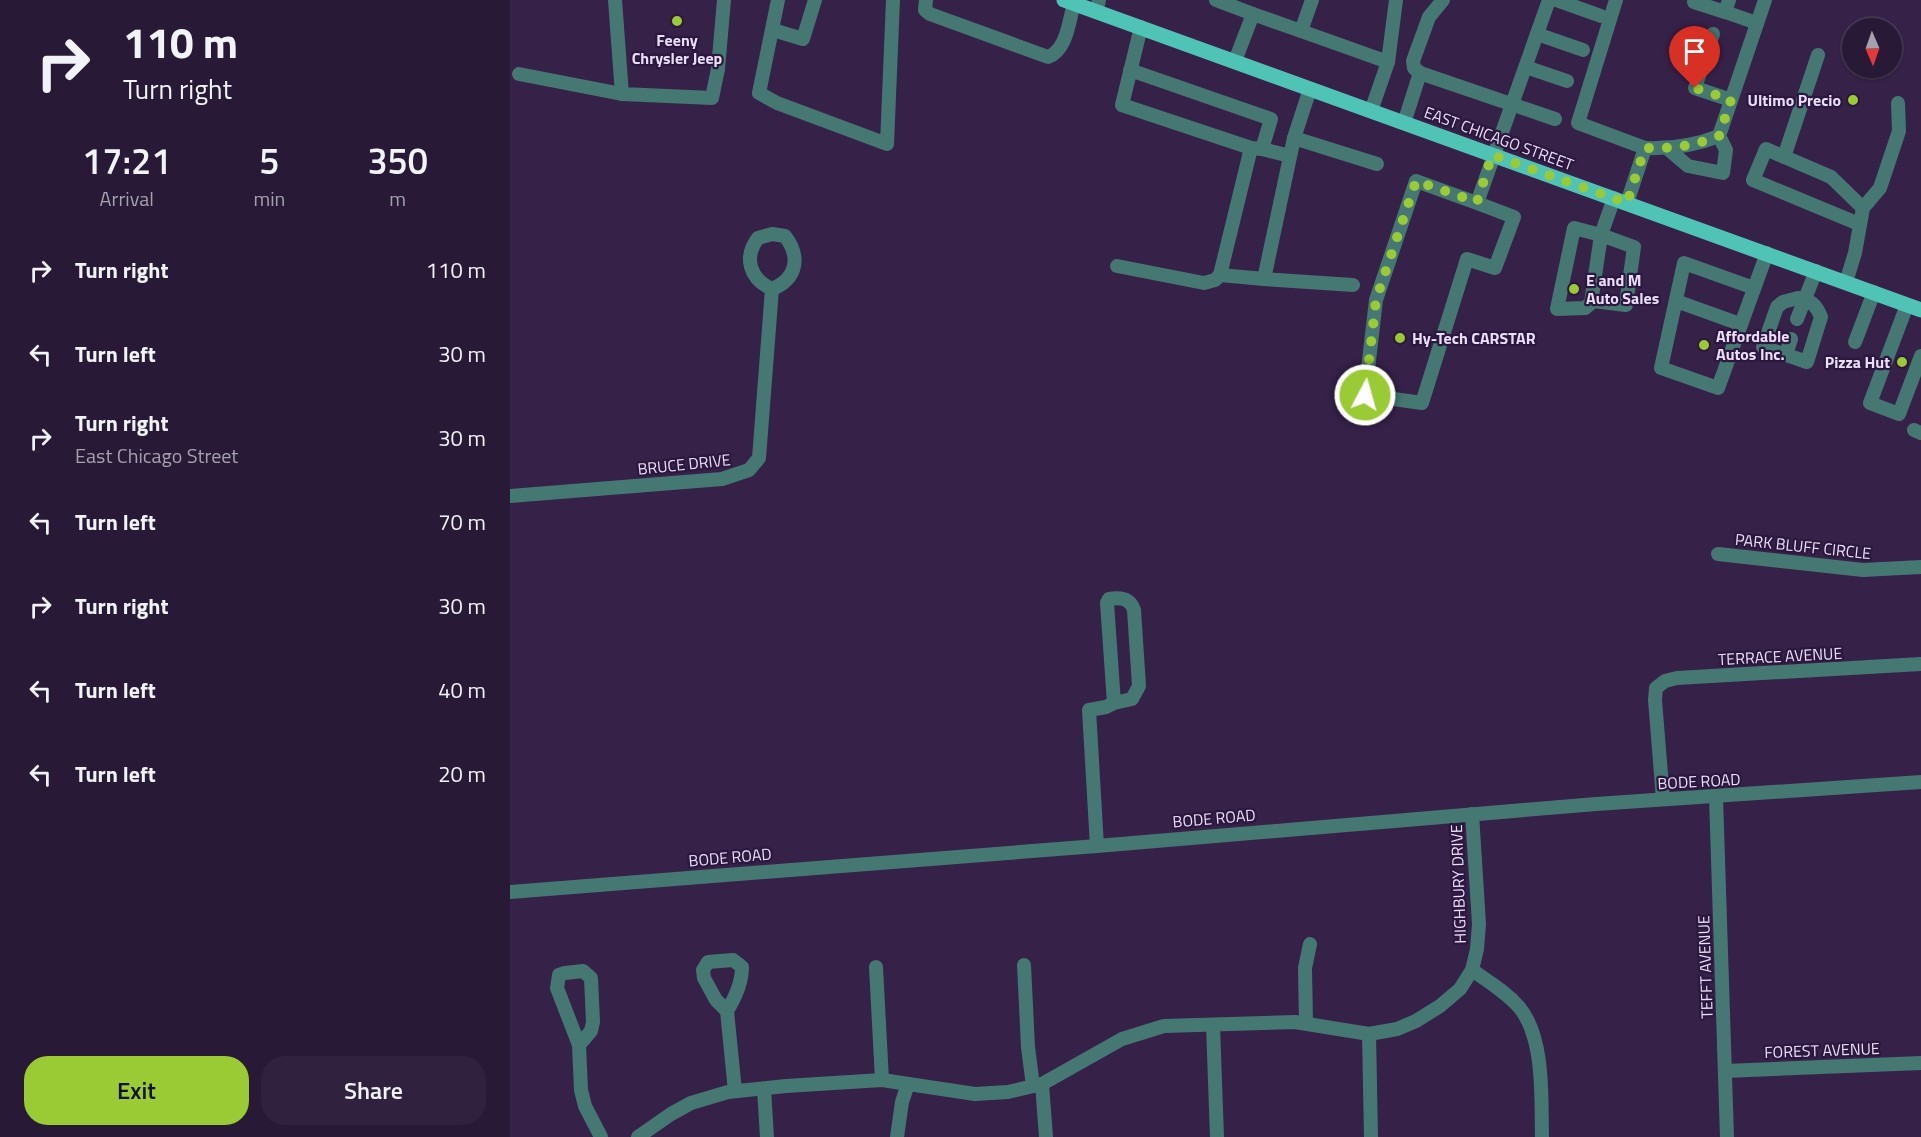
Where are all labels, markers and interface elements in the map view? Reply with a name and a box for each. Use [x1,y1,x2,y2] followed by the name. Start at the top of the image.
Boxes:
[123,10,238,74] text: 110 m
[670,14,684,28] marker: Feeny Chrysler Jeep
[1842,18,1902,78] north arrow
[1842,18,1902,78] map controls
[24,24,102,102] icon: right
[1669,26,1720,88] pin
[632,28,723,70] place label: Feeny Chrysler Jeep
[1678,35,1711,68] icon: arrive
[123,68,232,109] text: Turn right
[1747,88,1841,112] place label: Ultimo Precio
[1846,93,1860,107] marker: Ultimo Precio
[1421,100,1578,176] street label: EAST CHICAGO STREET
[82,133,171,188] text: 17:21
[259,133,279,188] text: 5
[367,133,428,188] text: 350
[100,183,154,214] text: Arrival
[253,183,285,214] text: min
[389,183,406,214] text: m
[75,253,169,287] text: Turn right
[426,253,486,287] text: 110 m
[24,254,57,287] icon: right
[1586,268,1659,310] place label: E and M Auto Sales
[1567,282,1581,296] marker: E and M Auto Sales
[1716,324,1789,366] place label: Affordable Autos Inc.
[1412,326,1536,350] place label: Hy-Tech CARSTAR
[1393,331,1407,345] marker: Hy-Tech CARSTAR
[75,337,156,371] text: Turn left
[438,337,486,371] text: 30 m
[24,338,57,371] icon: left
[1697,338,1711,352] marker: Affordable Autos Inc.
[1825,350,1890,374] place label: Pizza Hut
[1895,355,1909,369] marker: Pizza Hut
[1333,363,1397,427] position arrow
[75,406,169,440] text: Turn right
[438,421,486,455] text: 30 m
[24,422,57,455] icon: right
[75,440,238,471] text: East Chicago Street
[636,447,732,481] street label: BRUCE DRIVE
[75,505,156,539] text: Turn left
[438,505,486,539] text: 70 m
[24,506,57,539] icon: left
[1734,527,1872,565] street label: PARK BLUFF CIRCLE
[75,589,169,623] text: Turn right
[438,589,486,623] text: 30 m
[24,590,57,623] icon: right
[1717,641,1843,671] street label: TERRACE AVENUE
[75,673,156,707] text: Turn left
[438,673,486,707] text: 40 m
[24,674,57,707] icon: left
[75,757,156,791] text: Turn left
[438,757,486,791] text: 20 m
[24,758,57,791] icon: left
[1657,767,1741,795] street label: BODE ROAD
[1172,802,1256,834] street label: BODE ROAD
[1444,824,1472,944] street label: HIGHBURY DRIVE
[688,841,772,873] street label: BODE ROAD
[1691,915,1719,1019] street label: TEFFT AVENUE
[1764,1036,1880,1064] street label: FOREST AVENUE
[24,1056,249,1125] button: Exit
[261,1056,486,1125] button: Share

